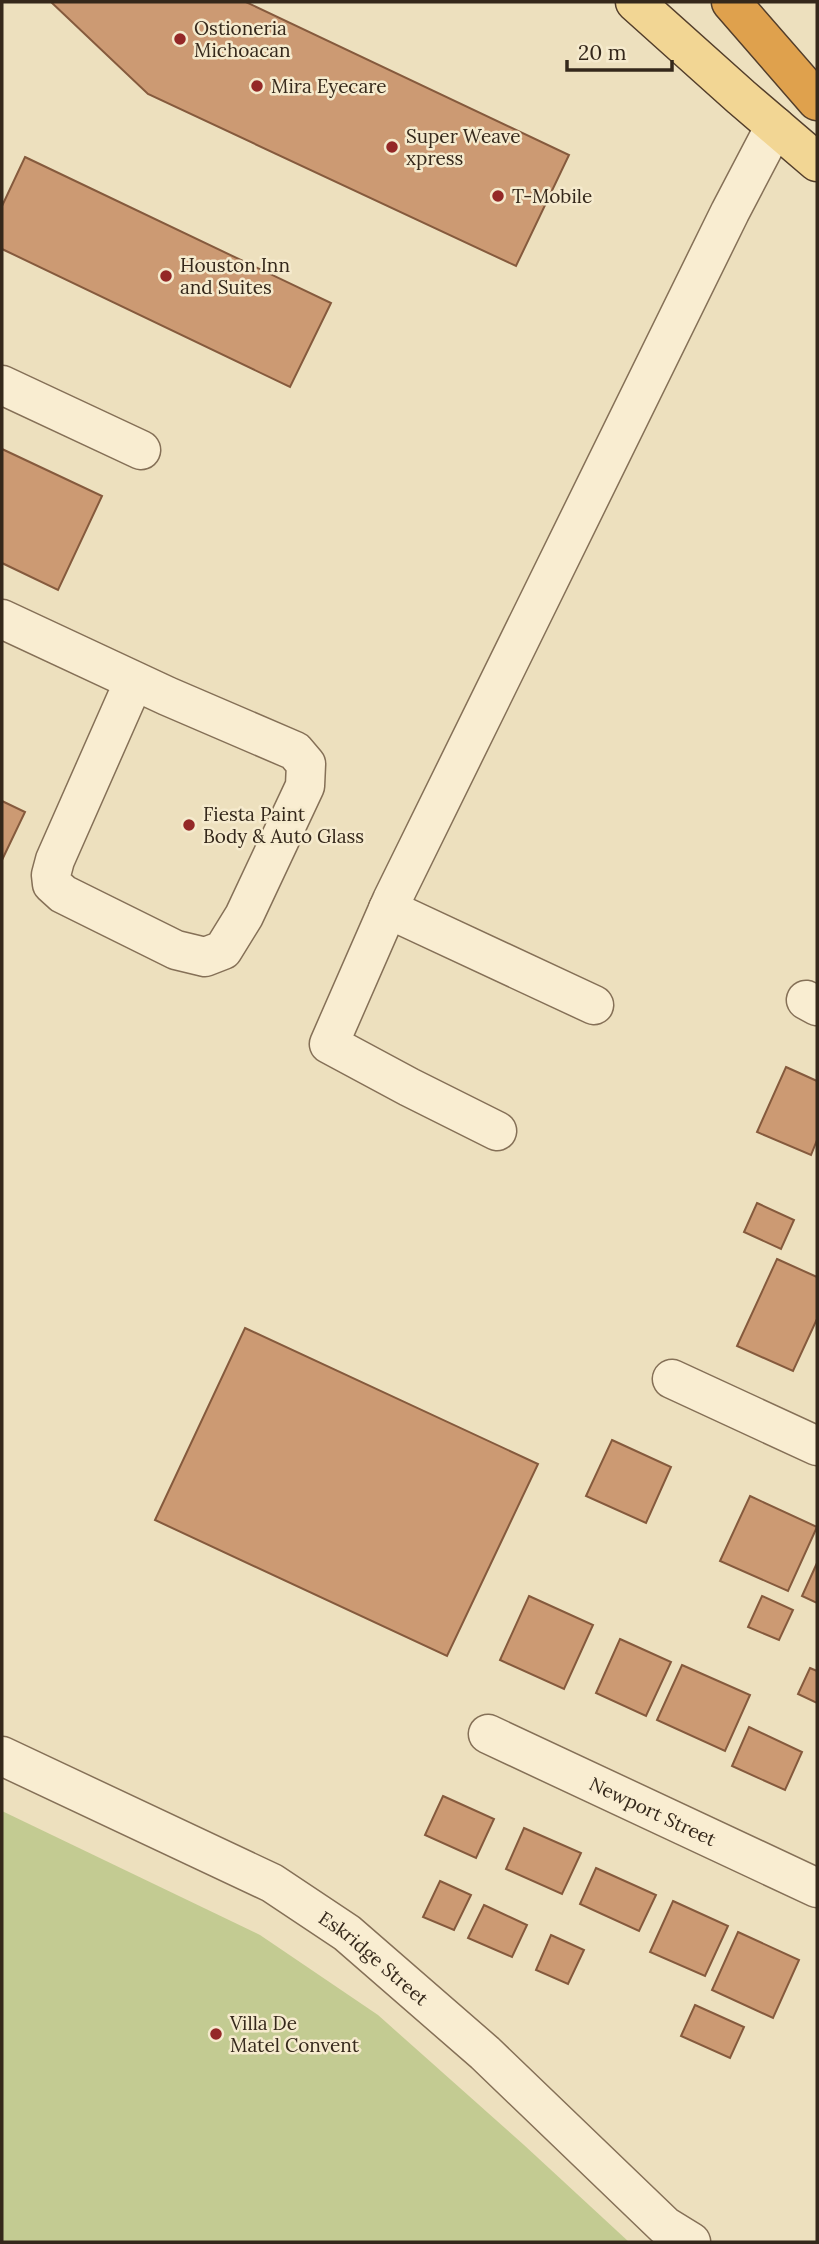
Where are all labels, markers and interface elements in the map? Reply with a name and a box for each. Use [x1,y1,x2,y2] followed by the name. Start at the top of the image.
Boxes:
[194,16,291,62] place label: Ostioneria Michoacan
[567,28,672,72] scale bar
[172,31,188,47] marker: Ostioneria Michoacan
[578,39,627,66] text: 20 m
[271,74,387,98] place label: Mira Eyecare
[249,78,265,94] marker: Mira Eyecare
[406,124,521,170] place label: Super Weave xpress
[384,139,400,155] marker: Super Weave xpress
[512,184,592,208] place label: T-Mobile
[490,188,506,204] marker: T-Mobile
[180,253,290,299] place label: Houston Inn and Suites
[158,268,174,284] marker: Houston Inn and Suites
[203,802,364,848] place label: Fiesta Paint Body & Auto Glass
[181,817,197,833] marker: Fiesta Paint Body & Auto Glass
[586,1771,720,1851] street label: Newport Street
[314,1906,434,2011] street label: Eskridge Street
[229,2011,360,2057] place label: Villa De Matel Convent
[208,2026,224,2042] marker: Villa De Matel Convent

